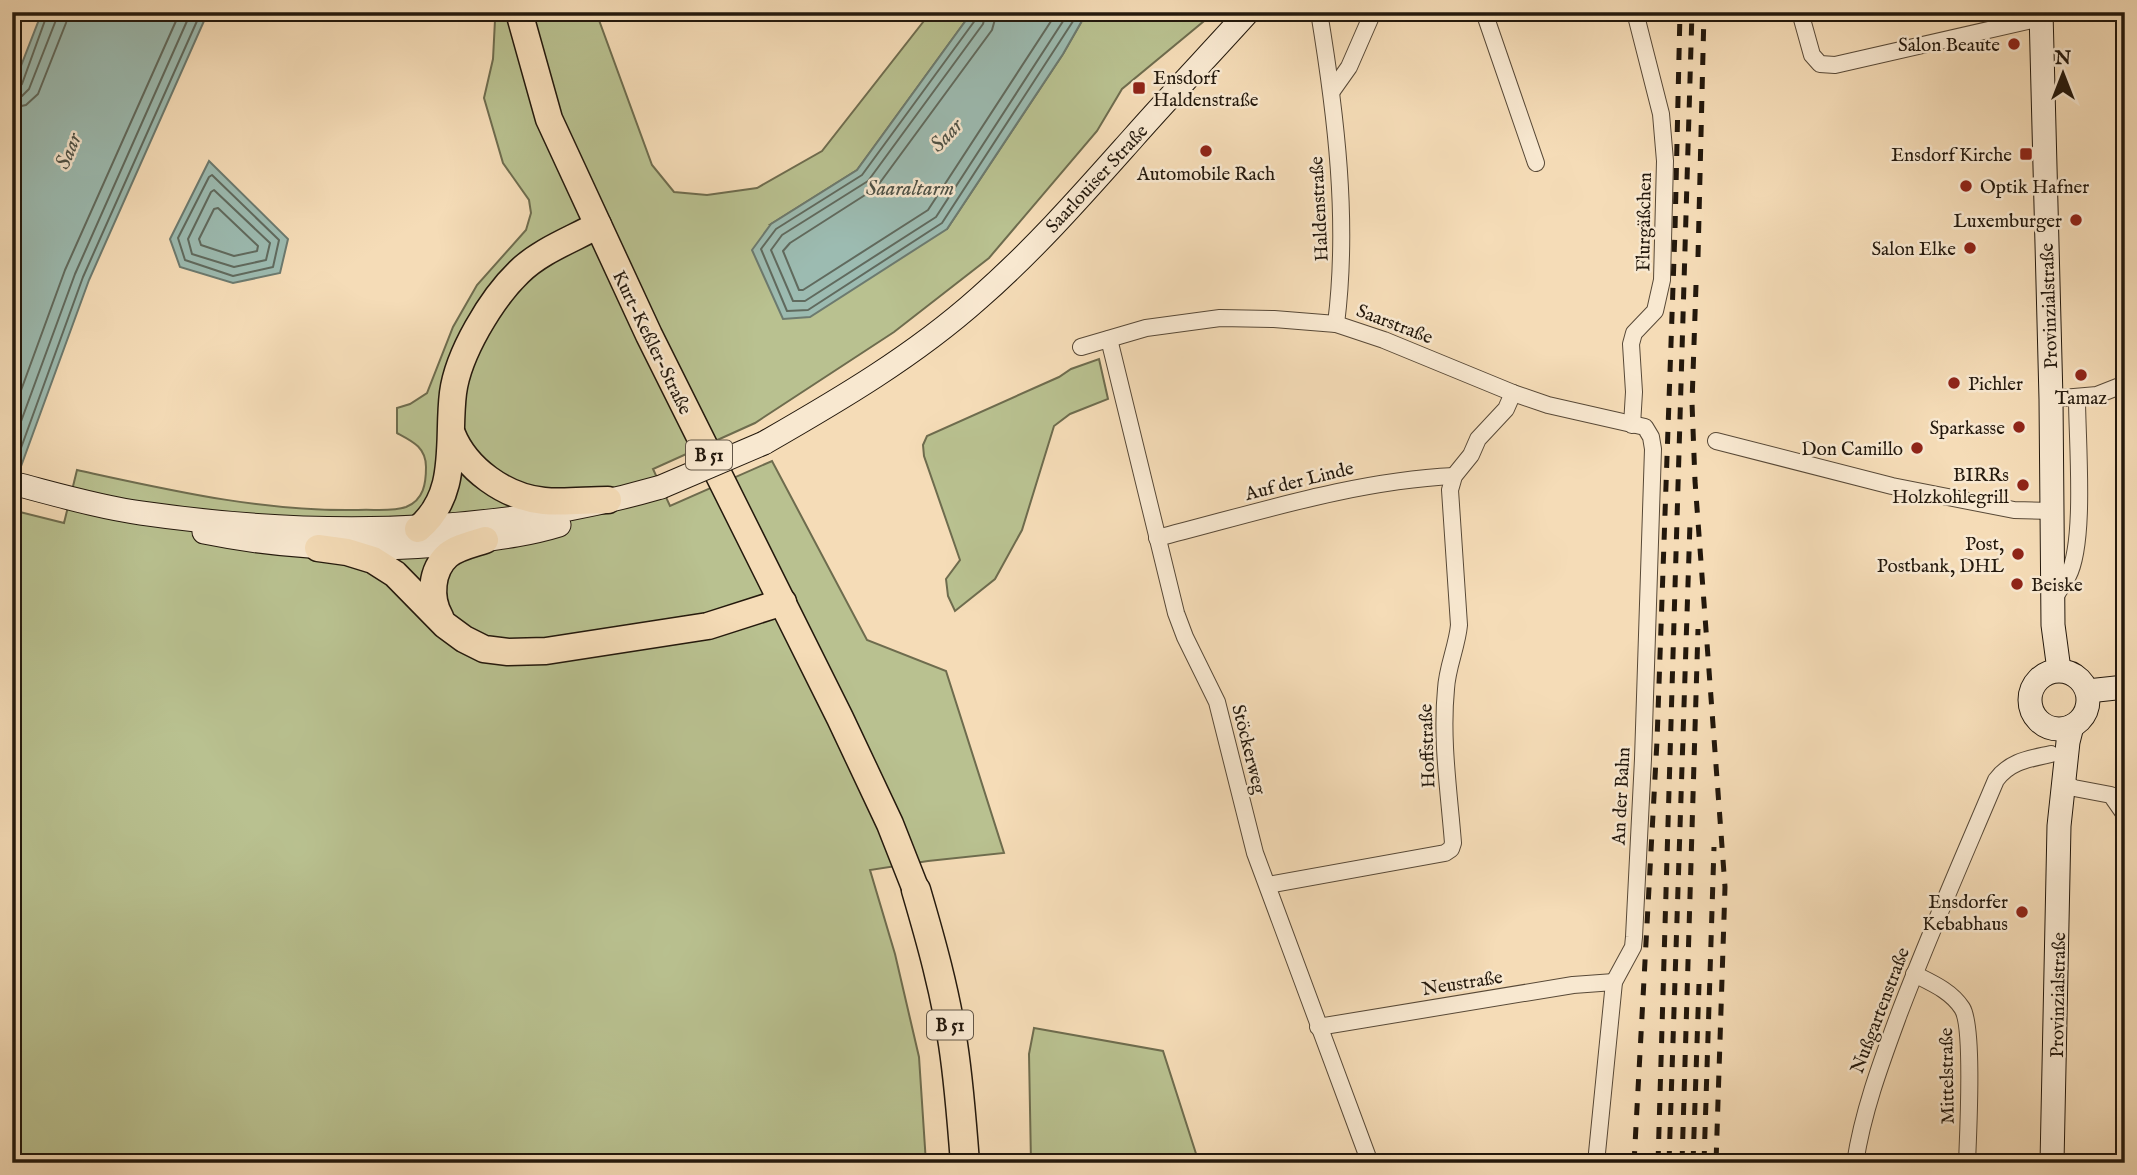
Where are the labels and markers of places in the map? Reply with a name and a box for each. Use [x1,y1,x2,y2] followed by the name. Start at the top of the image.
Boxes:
[1898,34,2000,58] place label: Salon Beaute
[2006,36,2022,52] marker: Salon Beaute
[1153,67,1259,113] place label: Ensdorf Haldenstraße
[1131,80,1147,96] marker: Ensdorf Haldenstraße
[1198,143,1214,159] marker: Automobile Rach
[1891,144,2012,168] place label: Ensdorf Kirche
[2018,146,2034,162] marker: Ensdorf Kirche
[1136,163,1275,187] place label: Automobile Rach
[1980,176,2089,200] place label: Optik Hafner
[1958,178,1974,194] marker: Optik Hafner
[1953,210,2062,234] place label: Luxemburger
[2068,212,2084,228] marker: Luxemburger
[1871,238,1956,262] place label: Salon Elke
[1962,240,1978,256] marker: Salon Elke
[2073,367,2089,383] marker: Tamaz
[1968,373,2023,397] place label: Pichler
[1946,375,1962,391] marker: Pichler
[2055,387,2107,411] place label: Tamaz
[1929,417,2005,441] place label: Sparkasse
[2011,419,2027,435] marker: Sparkasse
[1801,438,1903,462] place label: Don Camillo
[1909,440,1925,456] marker: Don Camillo
[1892,464,2010,510] place label: BIRRs Holzkohlegrill
[2015,477,2031,493] marker: BIRRs Holzkohlegrill
[1877,533,2004,579] place label: Post, Postbank, DHL
[2010,546,2026,562] marker: Post, Postbank, DHL
[2031,574,2083,598] place label: Beiske
[2009,576,2025,592] marker: Beiske
[1922,891,2008,937] place label: Ensdorfer Kebabhaus
[2014,904,2030,920] marker: Ensdorfer Kebabhaus

